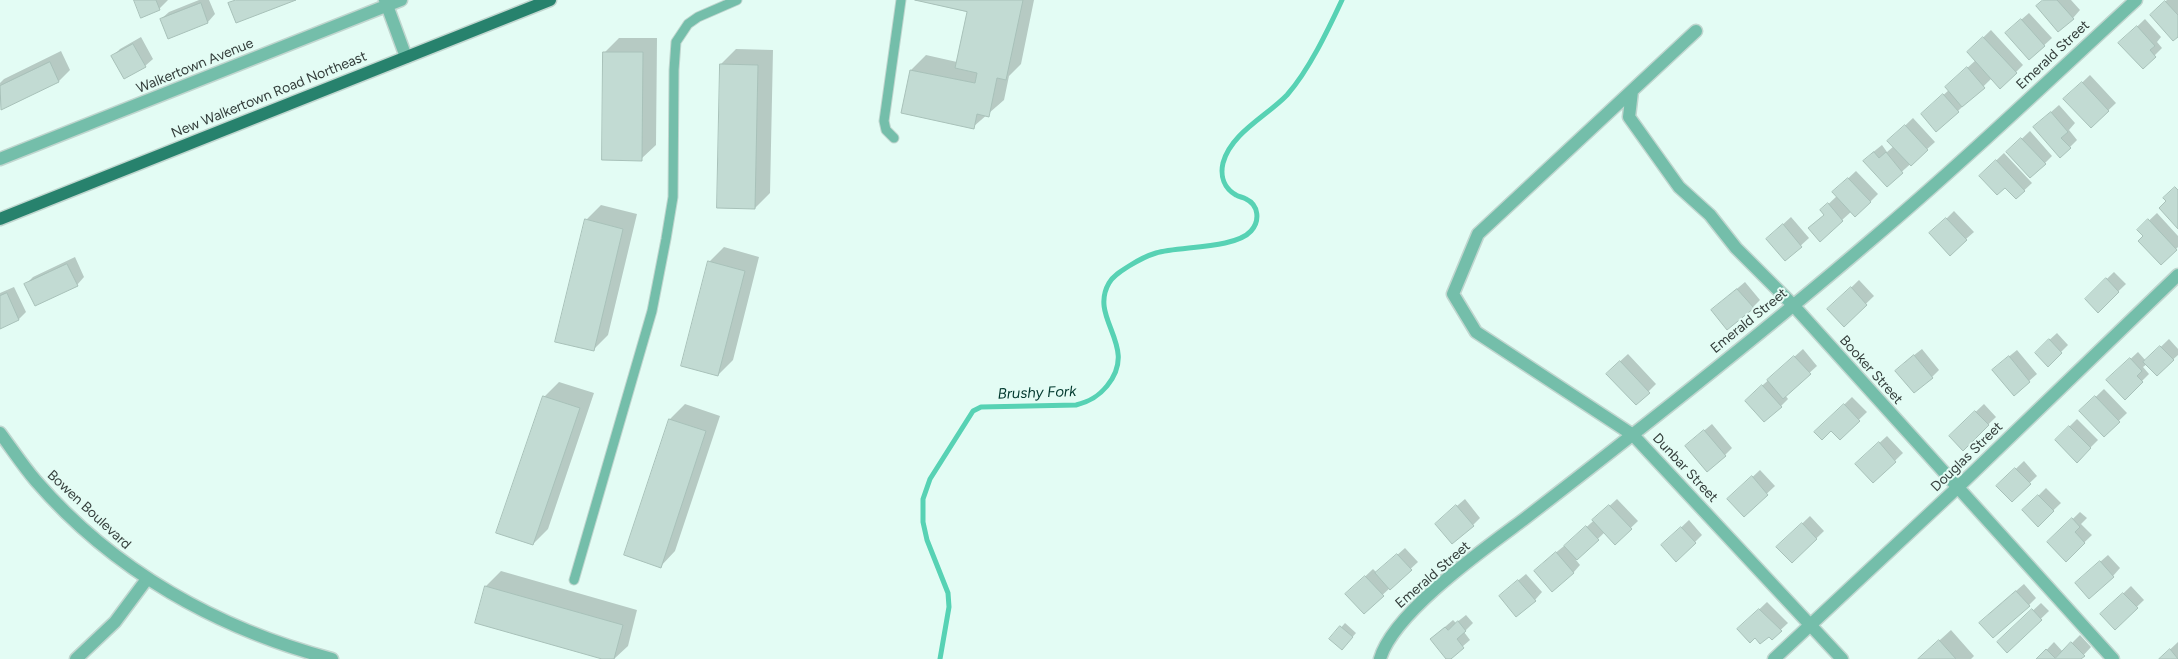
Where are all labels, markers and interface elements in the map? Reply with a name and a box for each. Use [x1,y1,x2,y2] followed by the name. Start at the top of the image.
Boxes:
[2013,17,2093,93] street label: Emerald Street
[134,35,256,97] street label: Walkertown Avenue
[169,48,369,142] street label: New Walkertown Road Northeast
[1707,285,1791,357] street label: Emerald Street
[1836,332,1906,408] street label: Booker Street
[997,383,1077,403] water label: Brushy Fork
[1928,419,2006,495] street label: Douglas Street
[1649,430,1721,506] street label: Dunbar Street
[44,467,134,553] street label: Bowen Boulevard
[1392,538,1474,612] street label: Emerald Street

